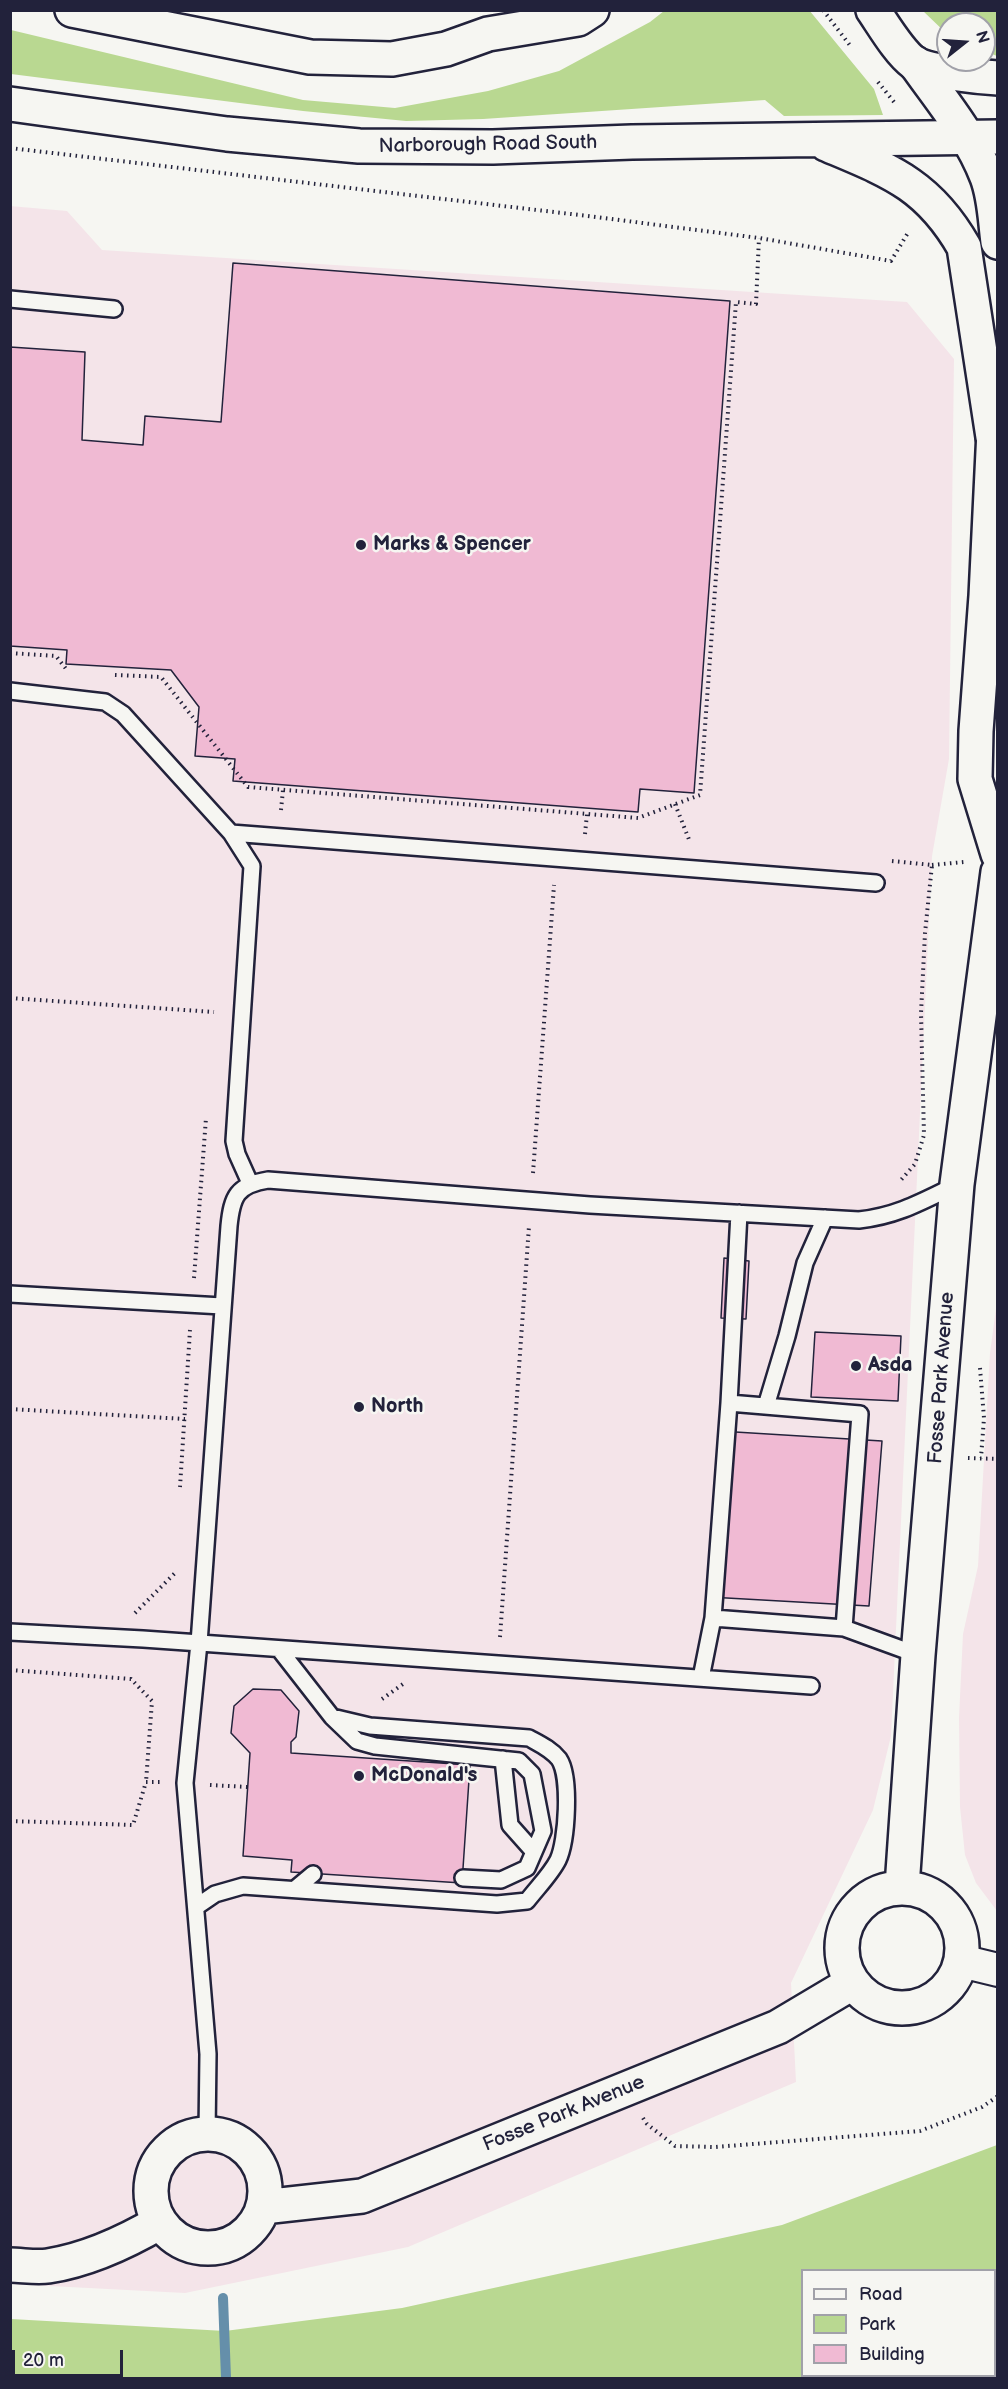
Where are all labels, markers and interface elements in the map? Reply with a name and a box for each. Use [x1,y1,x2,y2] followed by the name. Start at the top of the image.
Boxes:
[936,12,996,72] north arrow
[971,29,993,46] text: N
[378,131,598,159] street label: Narborough Road South
[373,533,531,557] place label: Marks & Spencer
[354,538,368,552] marker: Marks & Spencer
[924,1291,960,1465] street label: Fosse Park Avenue
[868,1354,913,1378] place label: Asda
[849,1359,863,1373] marker: Asda
[371,1395,423,1419] place label: North
[352,1400,366,1414] marker: North
[371,1764,477,1788] place label: McDonald's
[352,1769,366,1783] marker: McDonald's
[480,2071,648,2157] street label: Fosse Park Avenue
[801,2269,996,2377] legend
[859,2284,903,2305] text: Road
[859,2314,895,2335] text: Park
[15,2338,126,2376] scale bar
[859,2344,925,2365] text: Building
[23,2350,64,2371] text: 20 m

